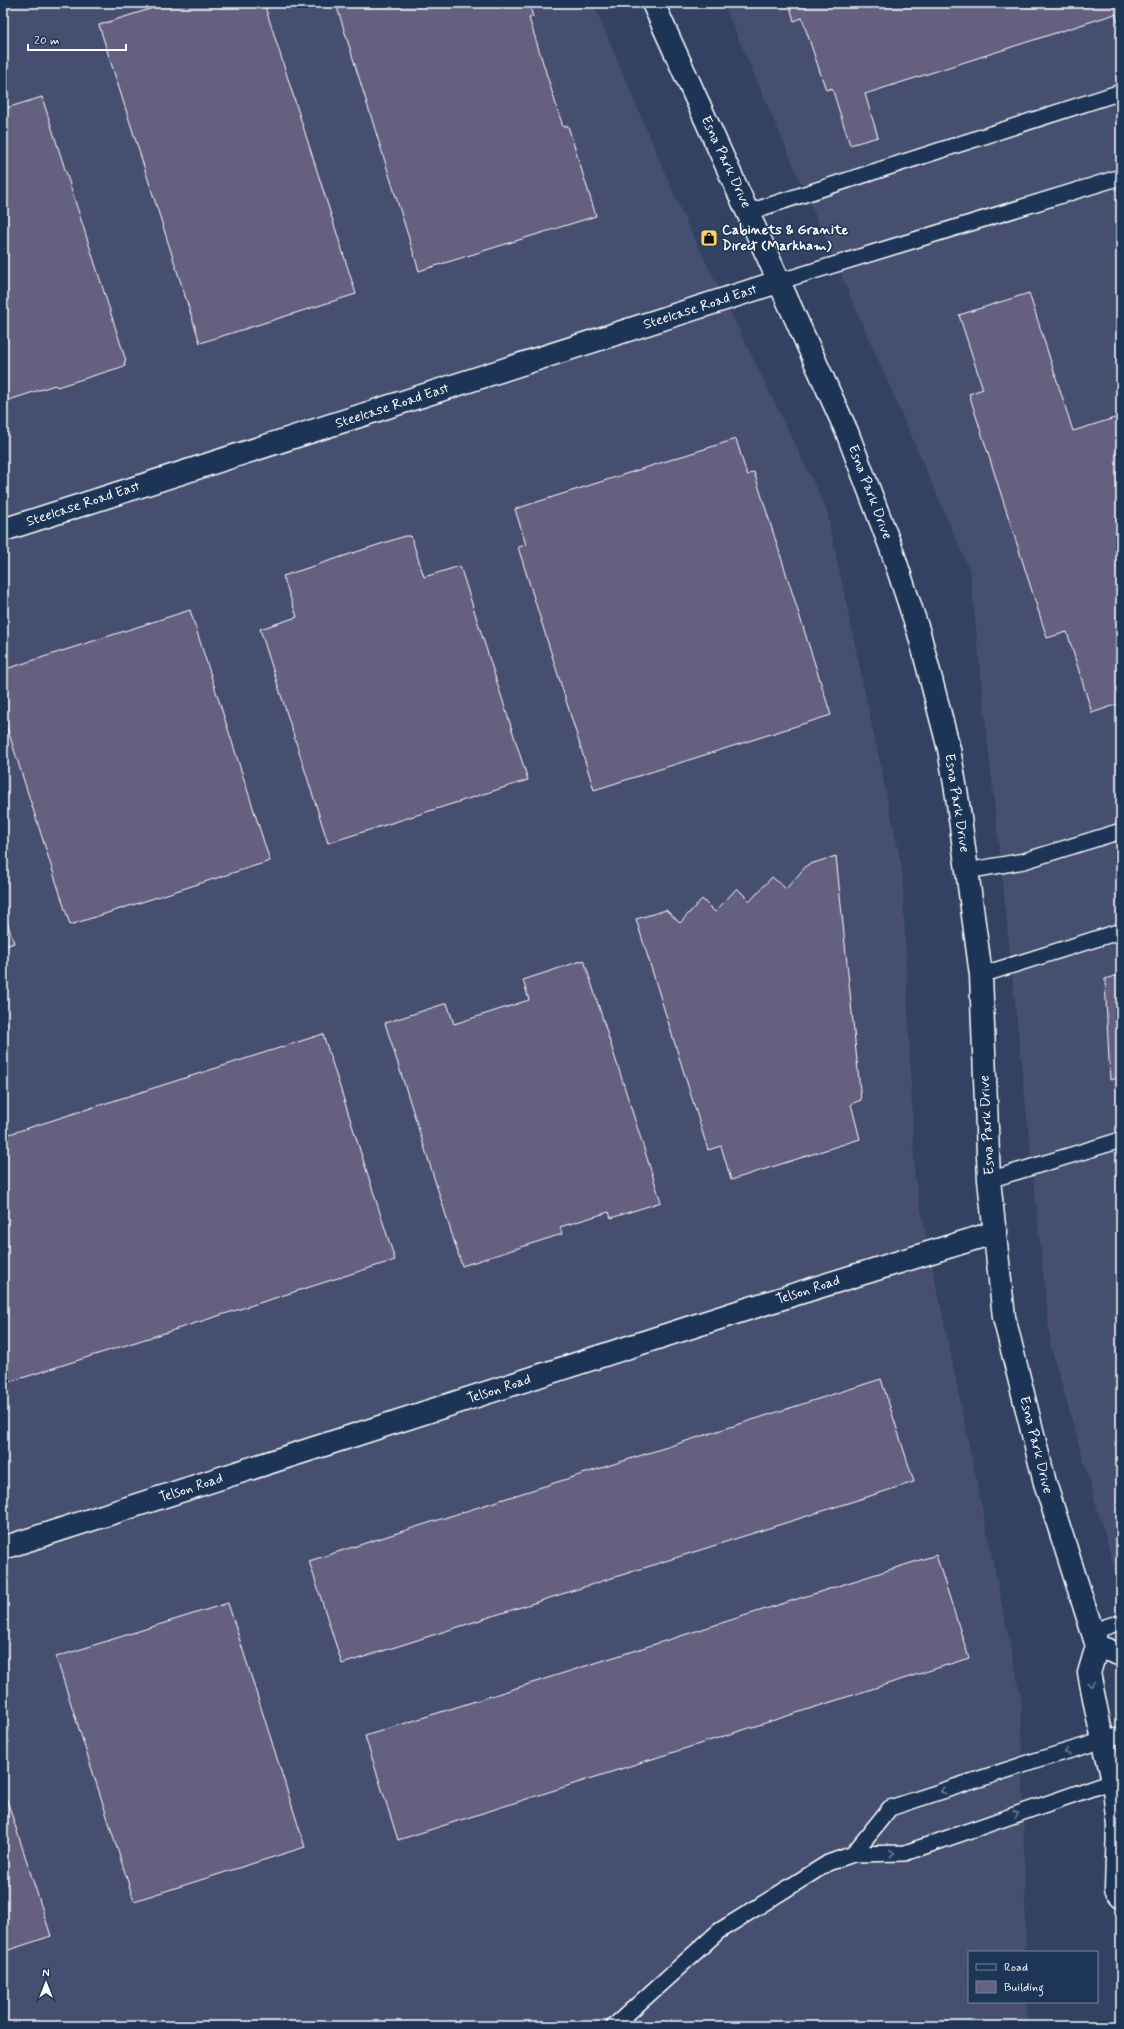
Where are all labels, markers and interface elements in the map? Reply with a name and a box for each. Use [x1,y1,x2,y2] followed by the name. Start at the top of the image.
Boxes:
[28,26,126,52] scale bar
[34,33,60,49] text: 20 m
[697,113,755,211] street label: Esna Park Drive
[722,221,849,255] place label: Cabinets & Granite Direct (Markham)
[699,228,719,248] shop icon: Cabinets & Granite Direct (Markham)
[641,280,759,334] street label: Steelcase Road East
[333,379,451,433] street label: Steelcase Road East
[844,442,896,542] street label: Esna Park Drive
[24,477,142,531] street label: Steelcase Road East
[940,752,974,854] street label: Esna Park Drive
[975,1075,999,1175] street label: Esna Park Drive
[774,1271,842,1309] street label: Telson Road
[465,1370,533,1408] street label: Telson Road
[1015,1394,1057,1496] street label: Esna Park Drive
[157,1469,225,1507] street label: Telson Road
[1086,1681,1094,1687] one-way arrow
[1064,1747,1071,1756] one-way arrow
[940,1786,947,1794] one-way arrow
[1012,1811,1019,1819] one-way arrow
[889,1849,895,1857] one-way arrow
[968,1951,1098,2003] legend
[1004,1960,1028,1976] text: Road
[26,1963,66,2003] north arrow
[42,1967,50,1981] text: N
[1004,1980,1044,1997] text: Building

